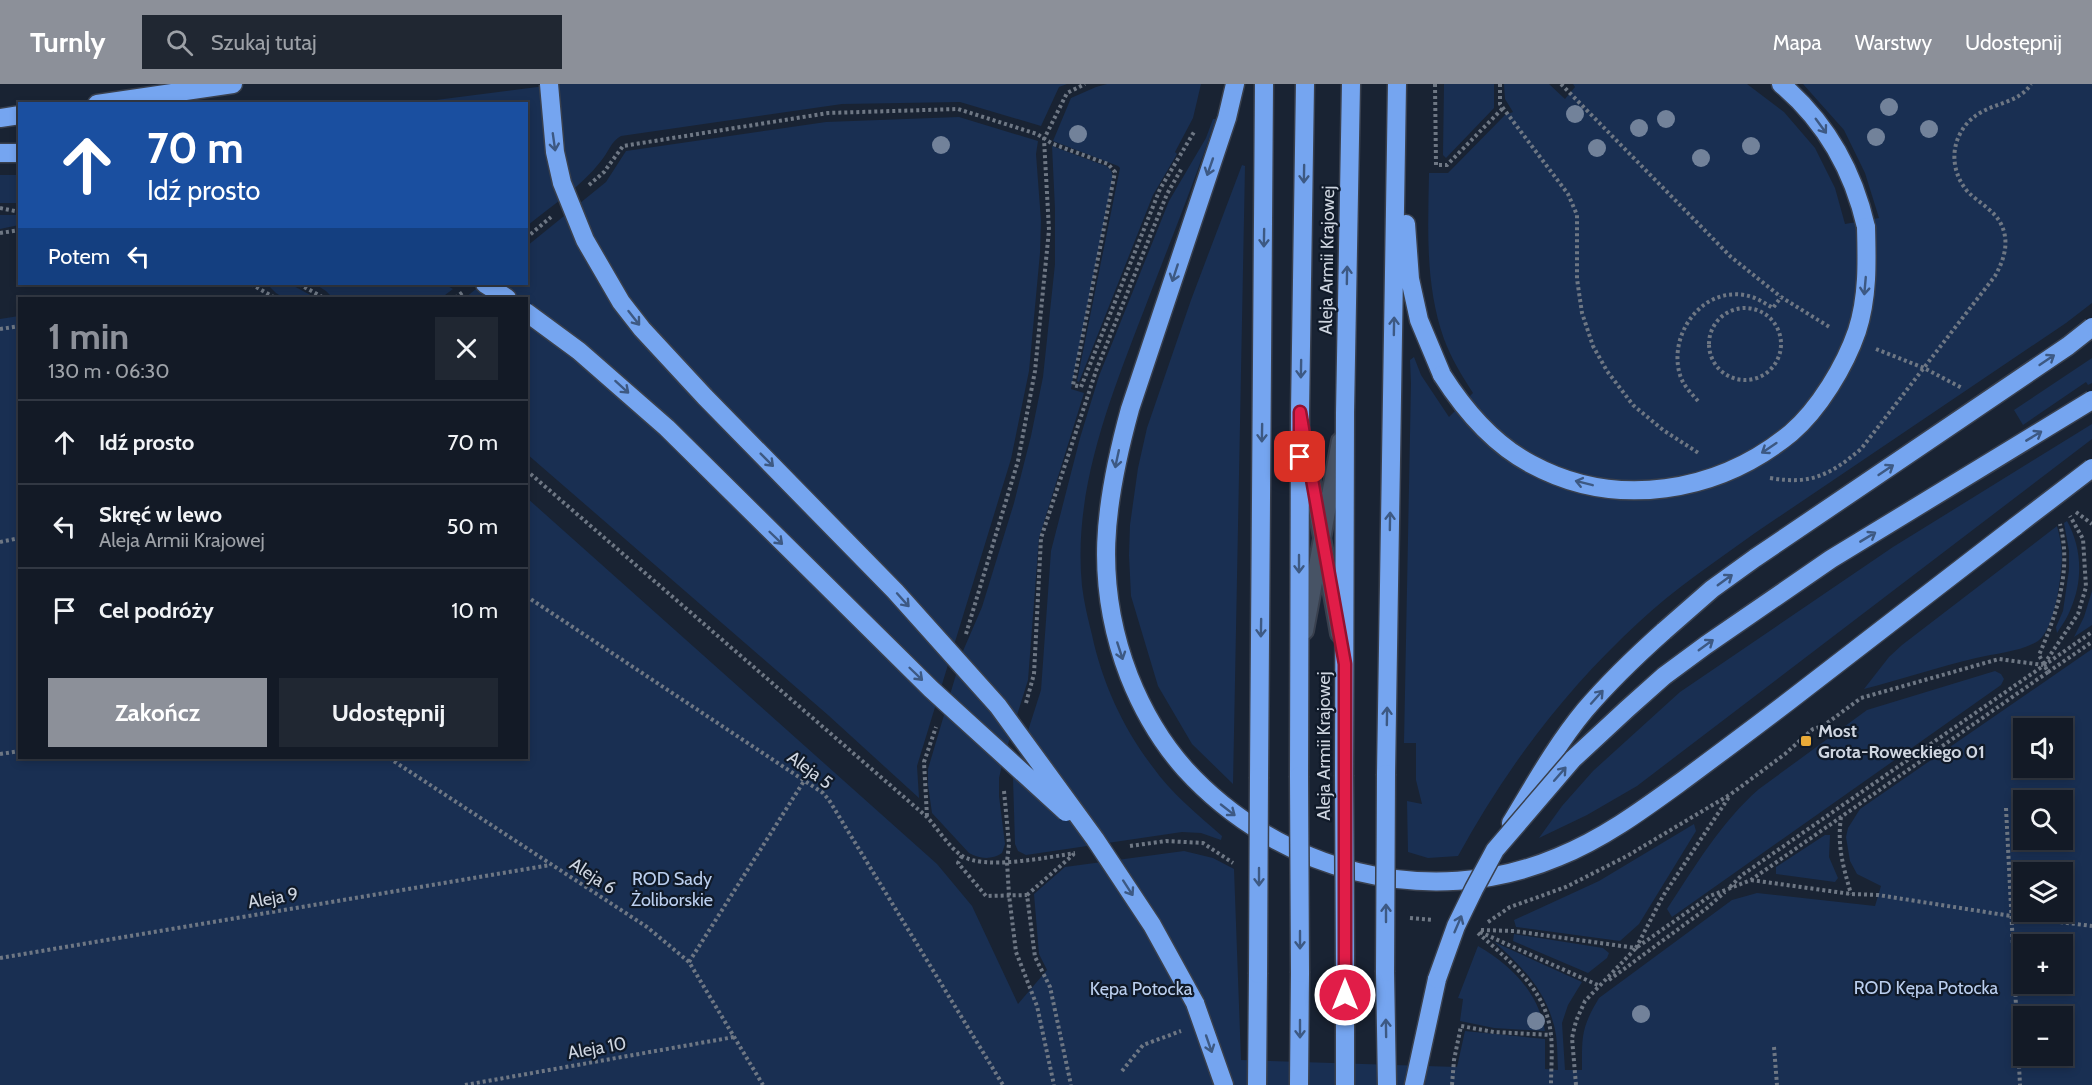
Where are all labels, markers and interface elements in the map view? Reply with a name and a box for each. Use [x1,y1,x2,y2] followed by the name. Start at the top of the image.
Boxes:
[142,15,562,69] search box
[30,25,106,59] text: Turnly
[163,26,196,59] icon: search
[211,29,317,56] text: Szukaj tutaj
[1773,30,1822,55] text: Mapa
[1855,30,1932,55] text: Warstwy
[1965,30,2062,55] text: Udostępnij
[1815,118,1828,134] one-way arrow
[147,122,244,174] text: 70 m
[48,126,126,204] icon: ahead
[549,132,560,152] one-way arrow
[1204,157,1215,176] one-way arrow
[1298,164,1310,184] one-way arrow
[147,174,260,207] text: Idź prosto
[1315,185,1339,335] street label: Aleja Armii Krajowej
[1258,228,1270,248] one-way arrow
[122,240,155,273] icon: left
[48,243,110,270] text: Potem
[1168,263,1179,282] one-way arrow
[1342,266,1353,286] one-way arrow
[1859,275,1870,295] one-way arrow
[627,309,640,325] one-way arrow
[48,314,129,358] text: 1 min
[1388,316,1399,336] one-way arrow
[435,317,498,380] button: close
[2038,354,2055,366] one-way arrow
[48,359,169,383] text: 130 m · 06:30
[1295,359,1307,379] one-way arrow
[614,380,629,394] one-way arrow
[1257,423,1268,443] one-way arrow
[48,426,81,459] icon: ahead
[99,429,194,456] text: Idź prosto
[448,429,498,456] text: 70 m
[2026,429,2043,442] one-way arrow
[1274,431,1325,482] pin
[1283,440,1316,473] icon: arrive
[1761,442,1778,454] one-way arrow
[1110,449,1122,468] one-way arrow
[759,453,774,468] one-way arrow
[1877,464,1893,476] one-way arrow
[1575,476,1594,488] one-way arrow
[99,501,222,528] text: Skręć w lewo
[48,510,81,543] icon: left
[1384,511,1396,531] one-way arrow
[446,513,498,540] text: 50 m
[99,528,265,552] text: Aleja Armii Krajowej
[769,531,784,545] one-way arrow
[1859,531,1876,543] one-way arrow
[1294,554,1305,574] one-way arrow
[1716,574,1732,586] one-way arrow
[896,592,910,607] one-way arrow
[48,594,81,627] icon: arrive
[99,597,214,624] text: Cel podróży
[451,597,498,624] text: 10 m
[1255,618,1267,638] one-way arrow
[1697,639,1713,651] one-way arrow
[1115,641,1126,660] one-way arrow
[908,667,923,682] one-way arrow
[1313,671,1335,821] street label: Aleja Armii Krajowej
[48,678,267,747] button: Zakończ
[279,678,498,747] button: Udostępnij
[1590,690,1604,705] one-way arrow
[1381,706,1393,726] one-way arrow
[2013,718,2073,1066] map controls
[2013,718,2073,778] button: sound
[1818,720,1985,763] place label: Most Grota-Roweckiego 01
[1799,734,1813,748] marker: Most Grota-Roweckiego 01
[783,746,837,794] street label: Aleja 5
[1553,767,1567,782] one-way arrow
[2013,790,2073,850] button: search
[1220,803,1236,816] one-way arrow
[566,853,620,899] street label: Aleja 6
[2013,862,2073,922] button: layers
[1253,867,1265,887] one-way arrow
[631,868,713,911] park label: ROD Sady Żoliborskie
[1121,880,1134,897] one-way arrow
[246,883,300,913] street label: Aleja 9
[1380,904,1392,924] one-way arrow
[1453,915,1464,934] one-way arrow
[1294,929,1306,949] one-way arrow
[2013,934,2073,994] button: +
[1313,963,1377,1027] position arrow
[1854,977,1999,999] park label: ROD Kępa Potocka
[1090,978,1193,1000] park label: Kępa Potocka
[2013,1006,2073,1066] button: −
[1294,1019,1306,1039] one-way arrow
[1380,1019,1392,1039] one-way arrow
[566,1032,628,1064] street label: Aleja 10
[1205,1034,1216,1053] one-way arrow

